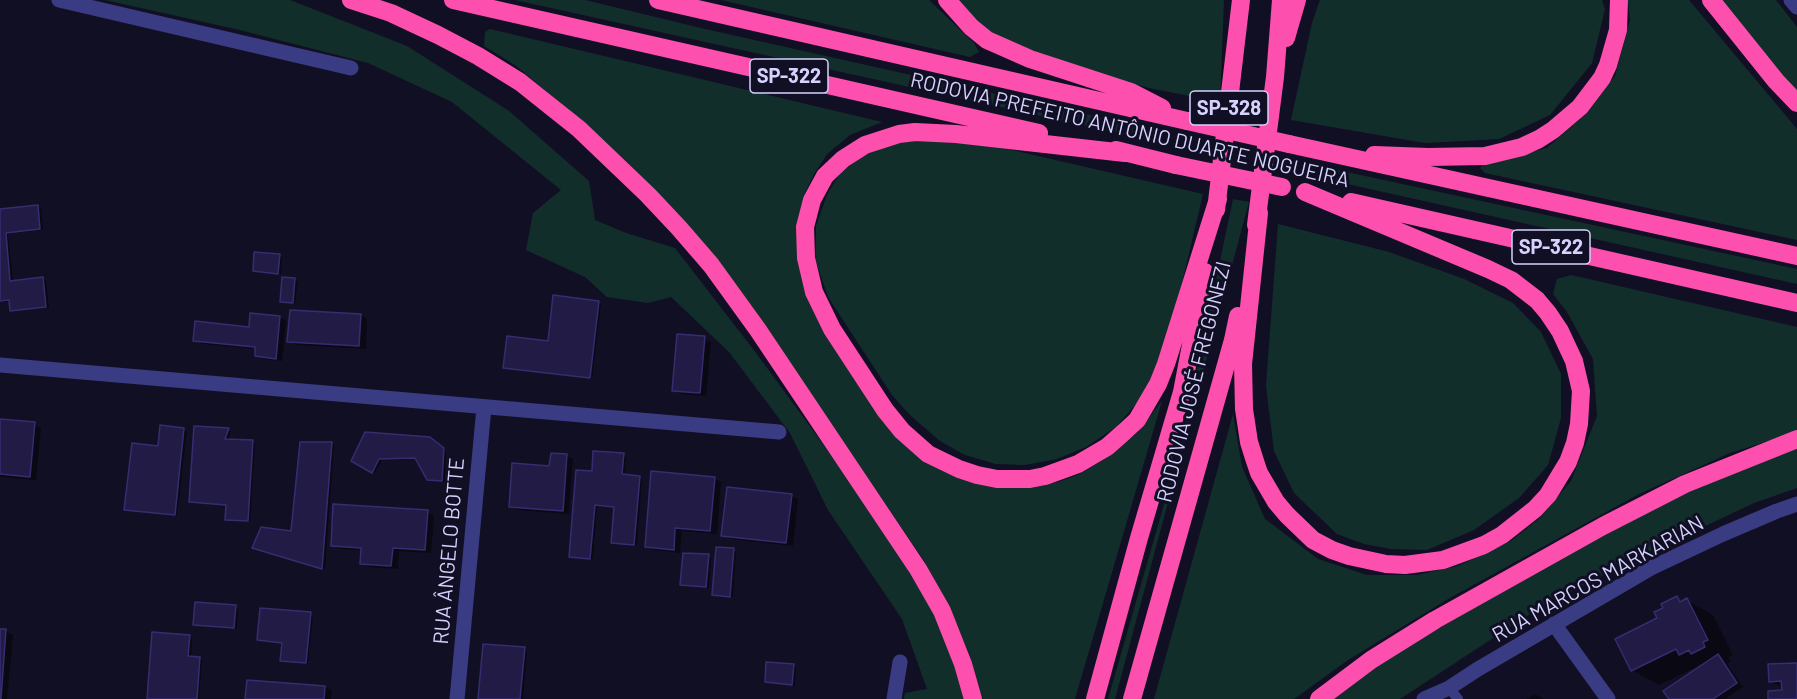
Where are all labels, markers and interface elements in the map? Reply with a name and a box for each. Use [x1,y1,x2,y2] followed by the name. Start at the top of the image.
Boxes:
[750,59,828,93] road number: SP-322
[908,67,1352,193] street label: RODOVIA PREFEITO ANTÔNIO DUARTE NOGUEIRA
[1190,91,1268,125] road number: SP-328
[1512,230,1590,264] road number: SP-322
[1152,259,1236,505] street label: RODOVIA JOSÉ FREGONEZI
[428,457,470,645] street label: RUA ÂNGELO BOTTE
[1488,510,1708,648] street label: RUA MARCOS MARKARIAN

